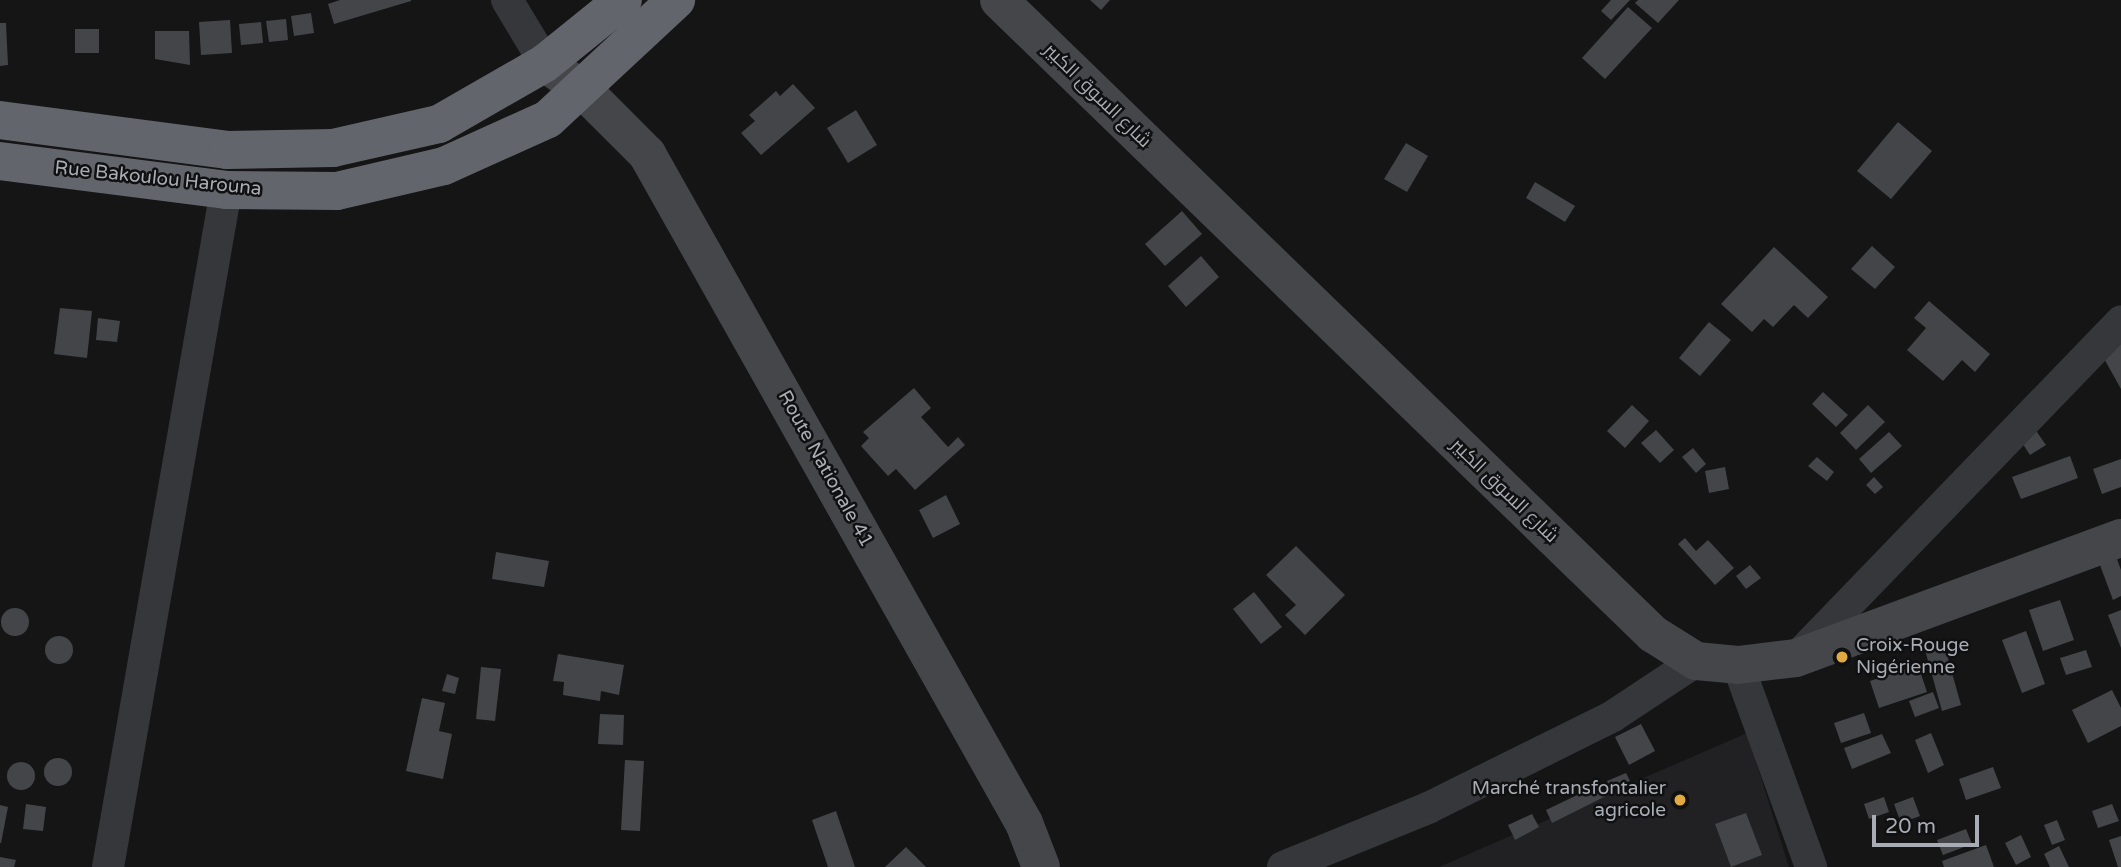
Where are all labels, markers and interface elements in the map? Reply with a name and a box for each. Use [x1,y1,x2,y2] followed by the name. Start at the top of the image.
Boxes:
[1039,39,1155,153] street label: شارع السوق الكبير
[53,157,263,201] street label: Rue Bakoulou Harouna
[773,387,877,551] street label: Route Nationale 41
[1446,434,1562,548] street label: شارع السوق الكبير
[1856,635,1969,679] place label: Croix-Rouge Nigérienne
[1834,649,1850,665] marker: Croix-Rouge Nigérienne
[1472,778,1666,822] place label: Marché transfontalier agricole
[1672,792,1688,808] marker: Marché transfontalier agricole
[1876,800,1983,844] scale bar
[1885,814,1936,839] text: 20 m

